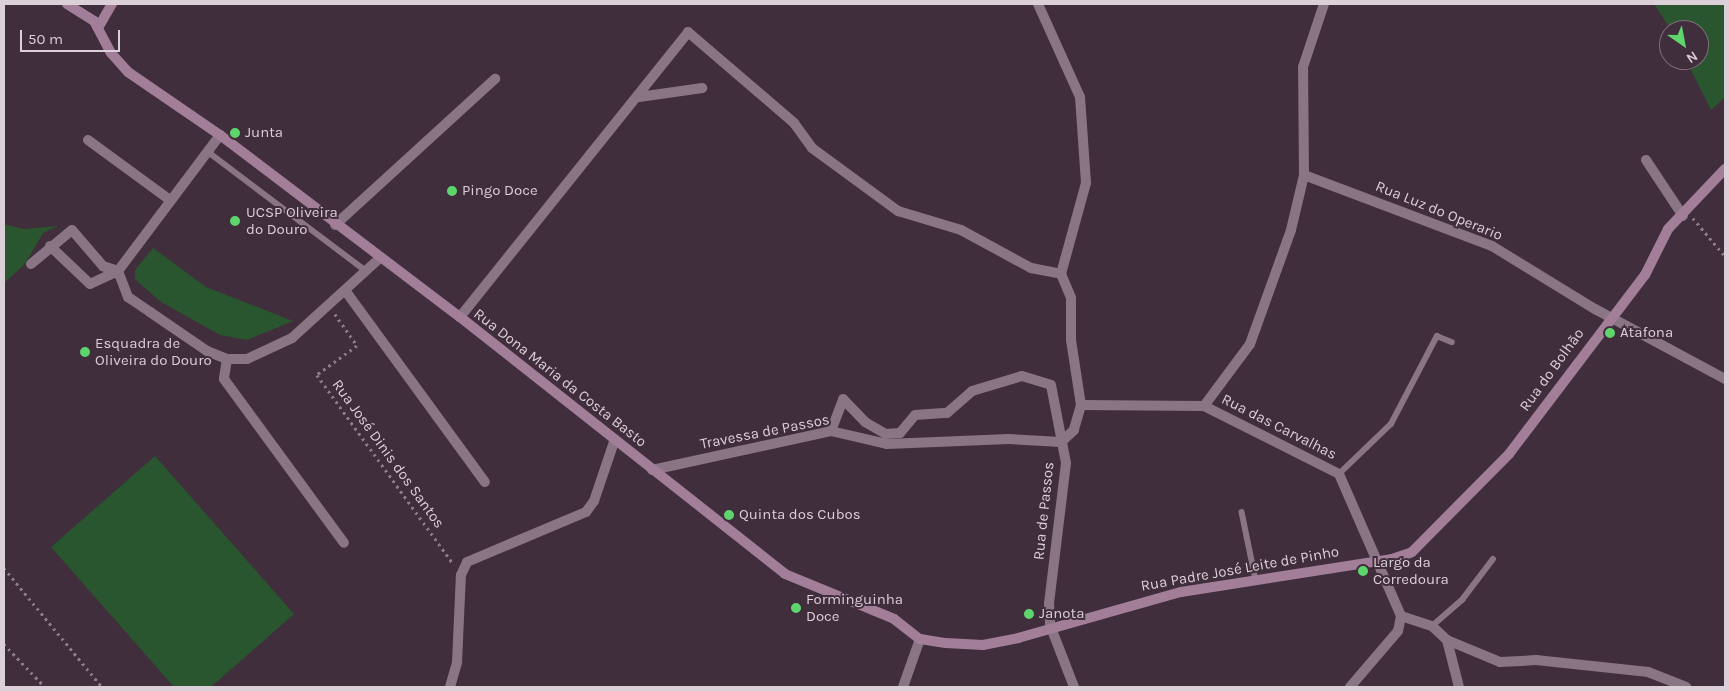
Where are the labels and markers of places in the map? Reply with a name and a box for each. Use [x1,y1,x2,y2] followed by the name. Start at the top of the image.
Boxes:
[245,124,283,142] place label: Junta
[229,127,241,139] marker: Junta
[462,182,538,200] place label: Pingo Doce
[446,185,458,197] marker: Pingo Doce
[246,203,338,238] place label: UCSP Oliveira do Douro
[228,214,242,228] marker: UCSP Oliveira do Douro
[1620,324,1673,342] place label: Atafona
[1604,327,1616,339] marker: Atafona
[95,334,212,369] place label: Esquadra de Oliveira do Douro
[79,346,91,358] marker: Esquadra de Oliveira do Douro
[739,506,861,524] place label: Quinta dos Cubos
[723,509,735,521] marker: Quinta dos Cubos
[1373,553,1449,588] place label: Largo da Corredoura
[1357,565,1369,577] marker: Largo da Corredoura
[806,590,903,625] place label: Forminguinha Doce
[790,602,802,614] marker: Forminguinha Doce
[1039,605,1084,623] place label: Janota
[1023,608,1035,620] marker: Janota

